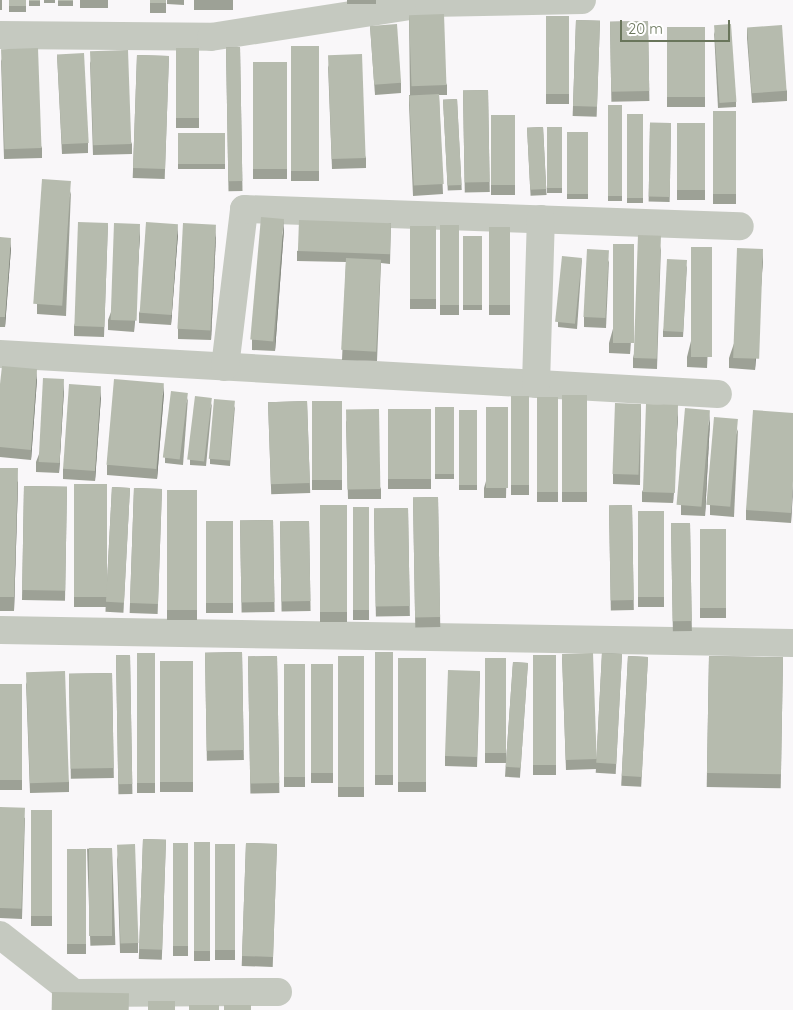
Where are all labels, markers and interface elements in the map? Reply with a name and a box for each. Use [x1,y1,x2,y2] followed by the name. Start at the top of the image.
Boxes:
[623,10,733,42] scale bar
[628,19,663,38] text: 20 m

